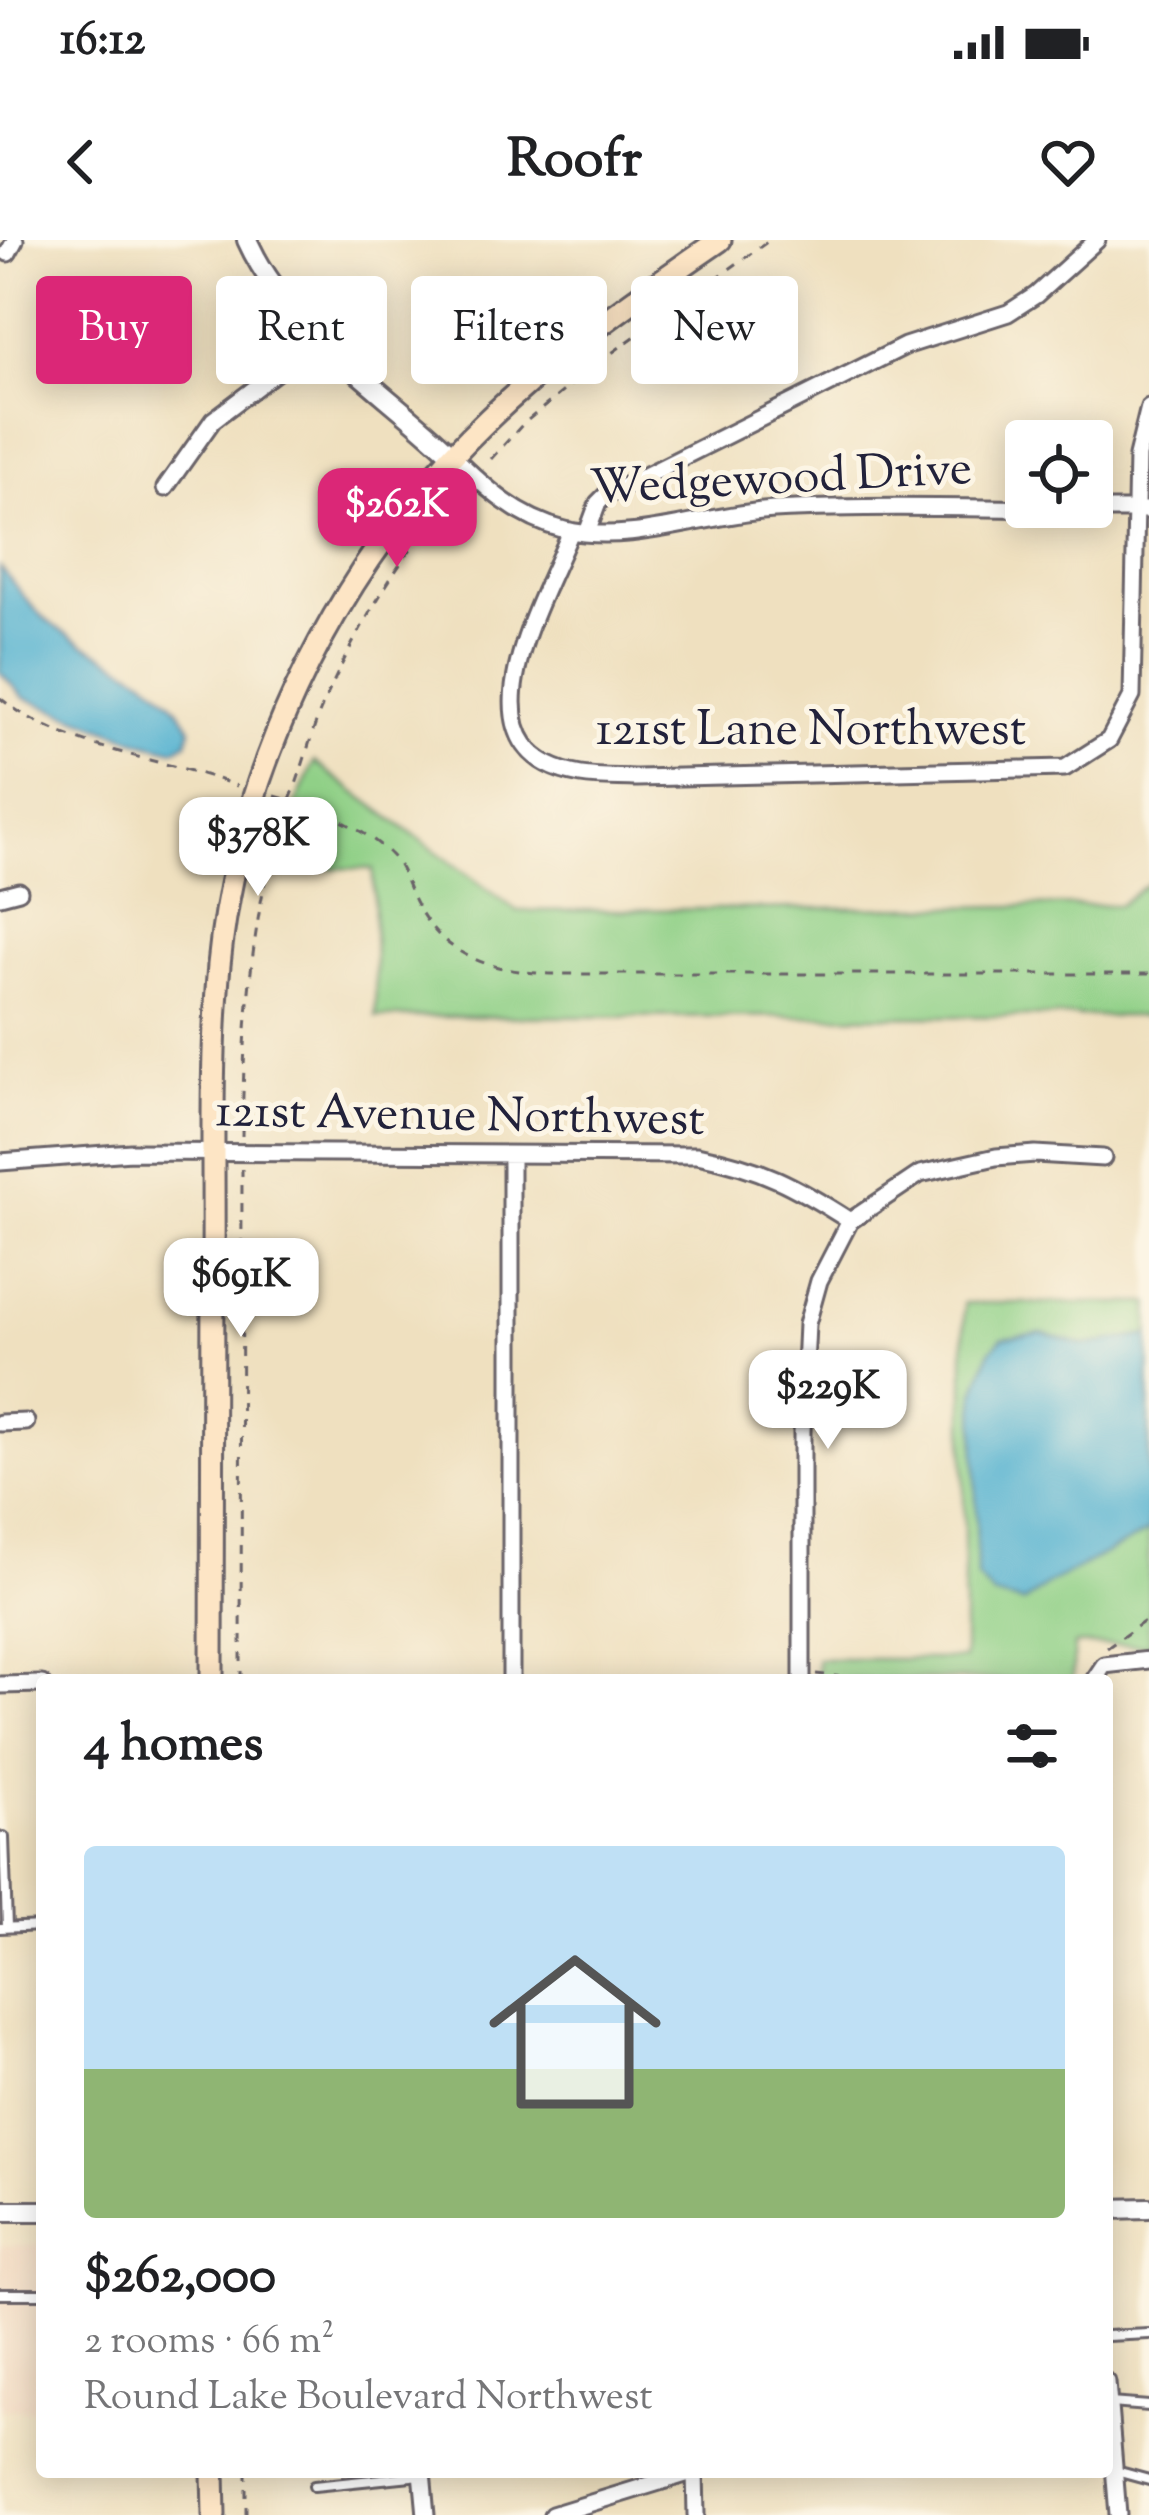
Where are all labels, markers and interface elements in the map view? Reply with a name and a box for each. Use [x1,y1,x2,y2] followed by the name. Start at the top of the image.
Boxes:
[60,10,145,75] text: 16:12
[507,123,642,201] text: Roofr
[48,129,114,195] icon: back
[1035,129,1101,195] icon: heart
[36,276,192,384] chip: Buy
[216,276,387,384] chip: Rent
[411,276,607,384] chip: Filters
[631,276,798,384] chip: New
[1005,420,1113,528] map controls
[1005,420,1113,528] button: locate
[588,437,974,525] street label: Wedgewood Drive
[313,468,481,570] pin: $262K
[345,479,449,535] text: $262K
[596,698,1026,767] street label: 121st Lane Northwest
[174,797,342,899] pin: $378K
[206,808,310,864] text: $378K
[215,1079,705,1157] street label: 121st Avenue Northwest
[157,1238,325,1340] pin: $691K
[191,1249,291,1305] text: $691K
[744,1350,912,1452] pin: $229K
[776,1361,880,1417] text: $229K
[84,1710,263,1783] text: 4 homes
[999,1713,1065,1779] icon: filters
[467,1924,683,2140] icon: home
[84,2242,276,2315] text: $262,000
[84,2315,334,2371] text: 2 rooms · 66 m²
[84,2371,653,2427] text: Round Lake Boulevard Northwest

